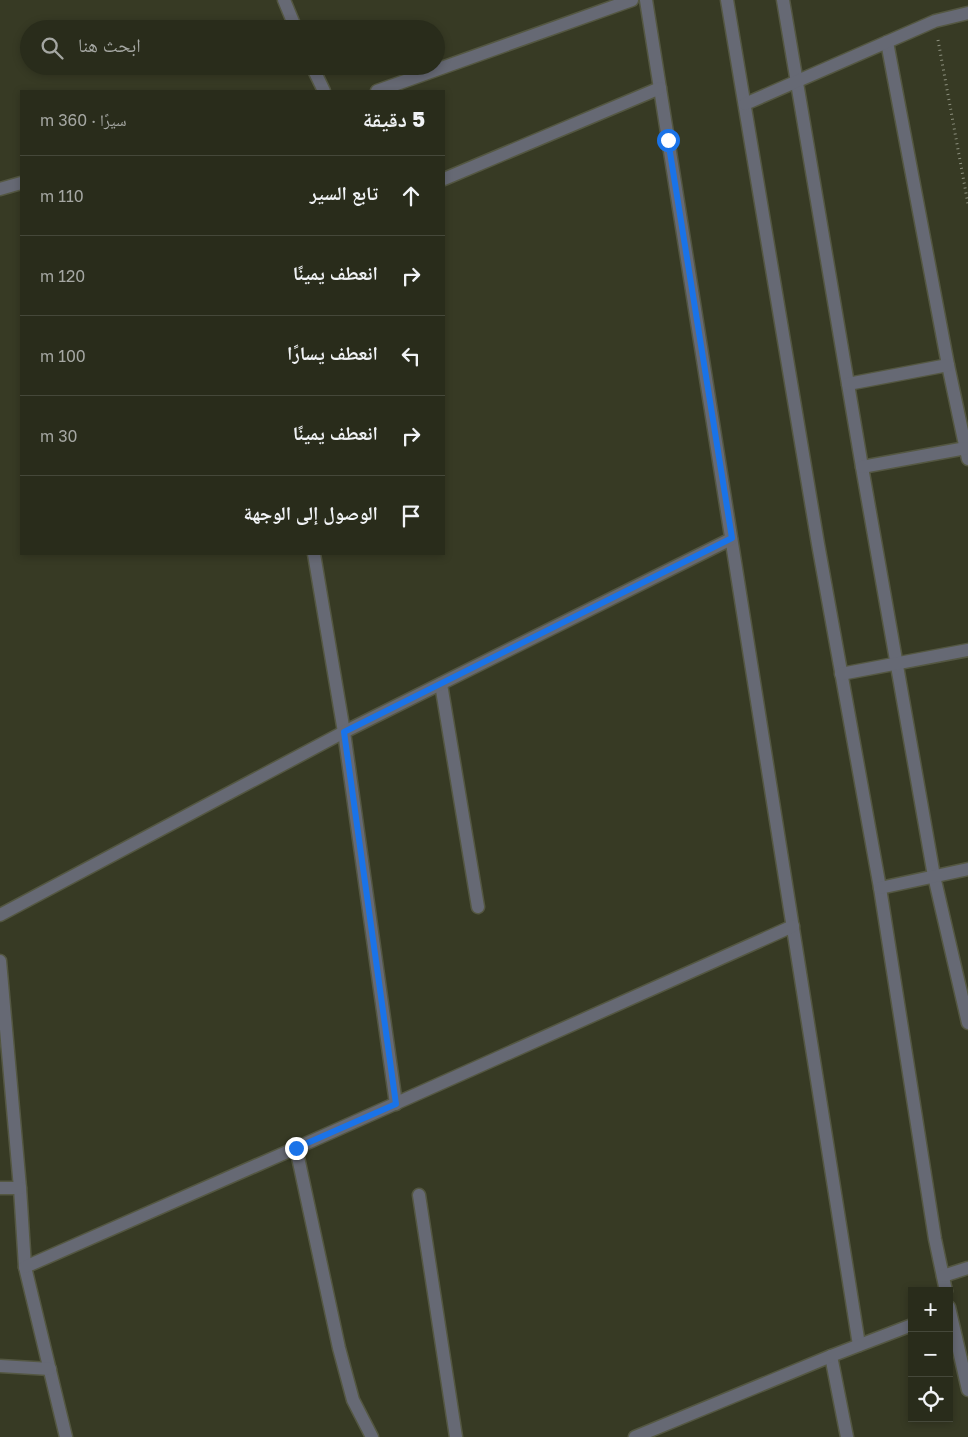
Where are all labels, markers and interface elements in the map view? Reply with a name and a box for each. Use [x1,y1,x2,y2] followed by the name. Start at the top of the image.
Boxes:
[20,20,445,75] search box
[78,33,141,56] text: ابحث هنا
[38,34,66,62] icon: search
[363,106,425,132] text: 5 دقيقة
[40,110,127,130] text: سيرًا · 360 m
[657,129,680,152] route start
[310,181,378,204] text: تابع السير
[397,182,425,210] icon: ahead
[40,186,84,206] text: 110 m
[293,261,378,284] text: انعطف يمينًا
[397,262,425,290] icon: right
[40,266,85,286] text: 120 m
[287,341,378,364] text: انعطف يسارًا
[397,342,425,370] icon: left
[40,346,86,366] text: 100 m
[293,421,378,444] text: انعطف يمينًا
[397,422,425,450] icon: right
[40,426,77,446] text: 30 m
[244,501,378,524] text: الوصول إلى الوجهة
[397,502,425,530] icon: arrive
[285,1137,308,1160] route end
[908,1287,953,1422] map controls
[908,1287,953,1332] button: +
[908,1332,953,1377] button: −
[908,1377,953,1422] button: locate

